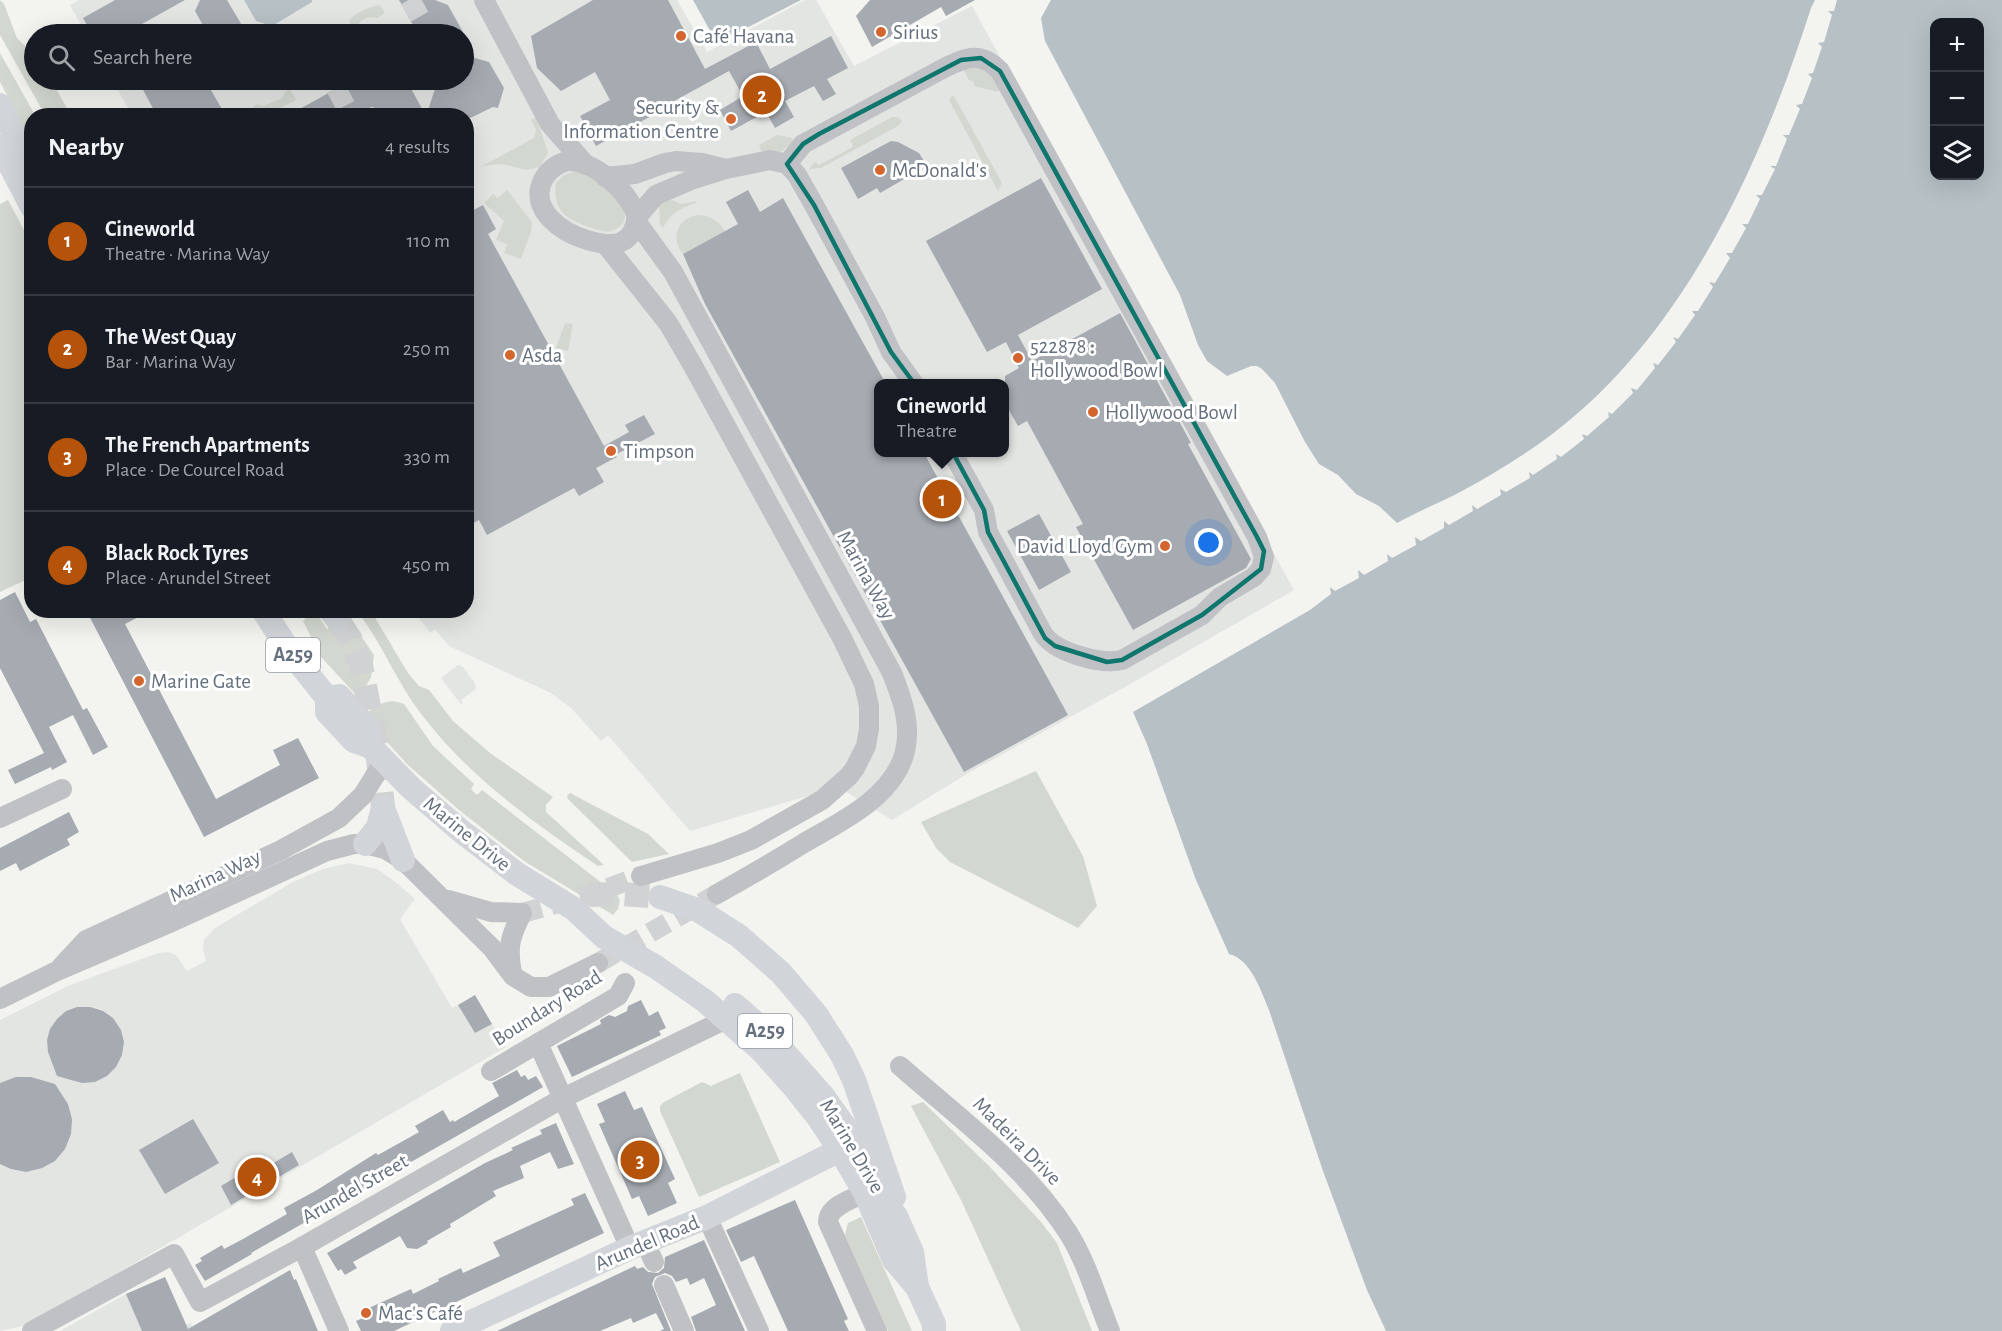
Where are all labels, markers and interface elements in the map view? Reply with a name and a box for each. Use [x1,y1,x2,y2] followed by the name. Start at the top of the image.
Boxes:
[1930,18,1984,180] map controls
[1930,18,1984,72] button: +
[893,22,938,43] place label: Sirius
[24,24,474,90] search box
[874,25,888,39] marker: Sirius
[693,26,795,47] place label: Café Havana
[674,29,688,43] marker: Café Havana
[45,41,78,74] icon: search
[93,46,192,68] text: Search here
[742,72,782,118] pin: 2
[1930,72,1984,126] button: −
[563,97,719,142] place label: Security & Information Centre
[724,112,738,126] marker: Security & Information Centre
[1930,126,1984,180] button: layers
[48,134,124,160] text: Nearby
[385,137,450,157] text: 4 results
[892,160,987,181] place label: McDonald's
[873,163,887,177] marker: McDonald's
[105,218,195,240] text: Cineworld
[64,231,71,251] text: 1
[406,231,450,251] text: 110 m
[105,244,270,264] text: Theatre · Marina Way
[105,326,236,348] text: The West Quay
[1030,336,1163,381] place label: 522878 : Hollywood Bowl
[63,339,72,359] text: 2
[403,339,450,359] text: 250 m
[522,345,563,366] place label: Asda
[503,348,517,362] marker: Asda
[1011,351,1025,365] marker: 522878 : Hollywood Bowl
[105,352,236,372] text: Bar · Marina Way
[874,379,1009,457] popup
[897,395,986,417] text: Cineworld
[1105,402,1238,423] place label: Hollywood Bowl
[1086,405,1100,419] marker: Hollywood Bowl
[897,421,957,441] text: Theatre
[105,434,310,456] text: The French Apartments
[623,441,695,462] place label: Timpson
[604,444,618,458] marker: Timpson
[63,447,72,467] text: 3
[404,447,450,467] text: 330 m
[105,460,284,480] text: Place · De Courcel Road
[922,476,962,522] pin: 1
[833,527,899,623] street label: Marina Way
[1194,528,1223,557] your location
[1017,536,1153,557] place label: David Lloyd Gym
[1158,539,1172,553] marker: David Lloyd Gym
[105,542,248,564] text: Black Rock Tyres
[62,555,73,575] text: 4
[402,555,450,575] text: 450 m
[105,568,271,588] text: Place · Arundel Street
[266,638,320,672] road number: A259
[151,671,251,692] place label: Marine Gate
[132,674,146,688] marker: Marine Gate
[419,793,515,875] street label: Marine Drive
[166,846,264,906] street label: Marina Way
[489,966,605,1050] street label: Boundary Road
[738,1014,792,1048] road number: A259
[969,1093,1065,1189] street label: Madeira Drive
[816,1095,888,1197] street label: Marine Drive
[620,1138,660,1182] pin: 3
[298,1150,412,1228] street label: Arundel Street
[238,1154,276,1200] pin: 4
[592,1212,702,1274] street label: Arundel Road
[378,1303,463,1324] place label: Mac's Café
[359,1306,373,1320] marker: Mac's Café

